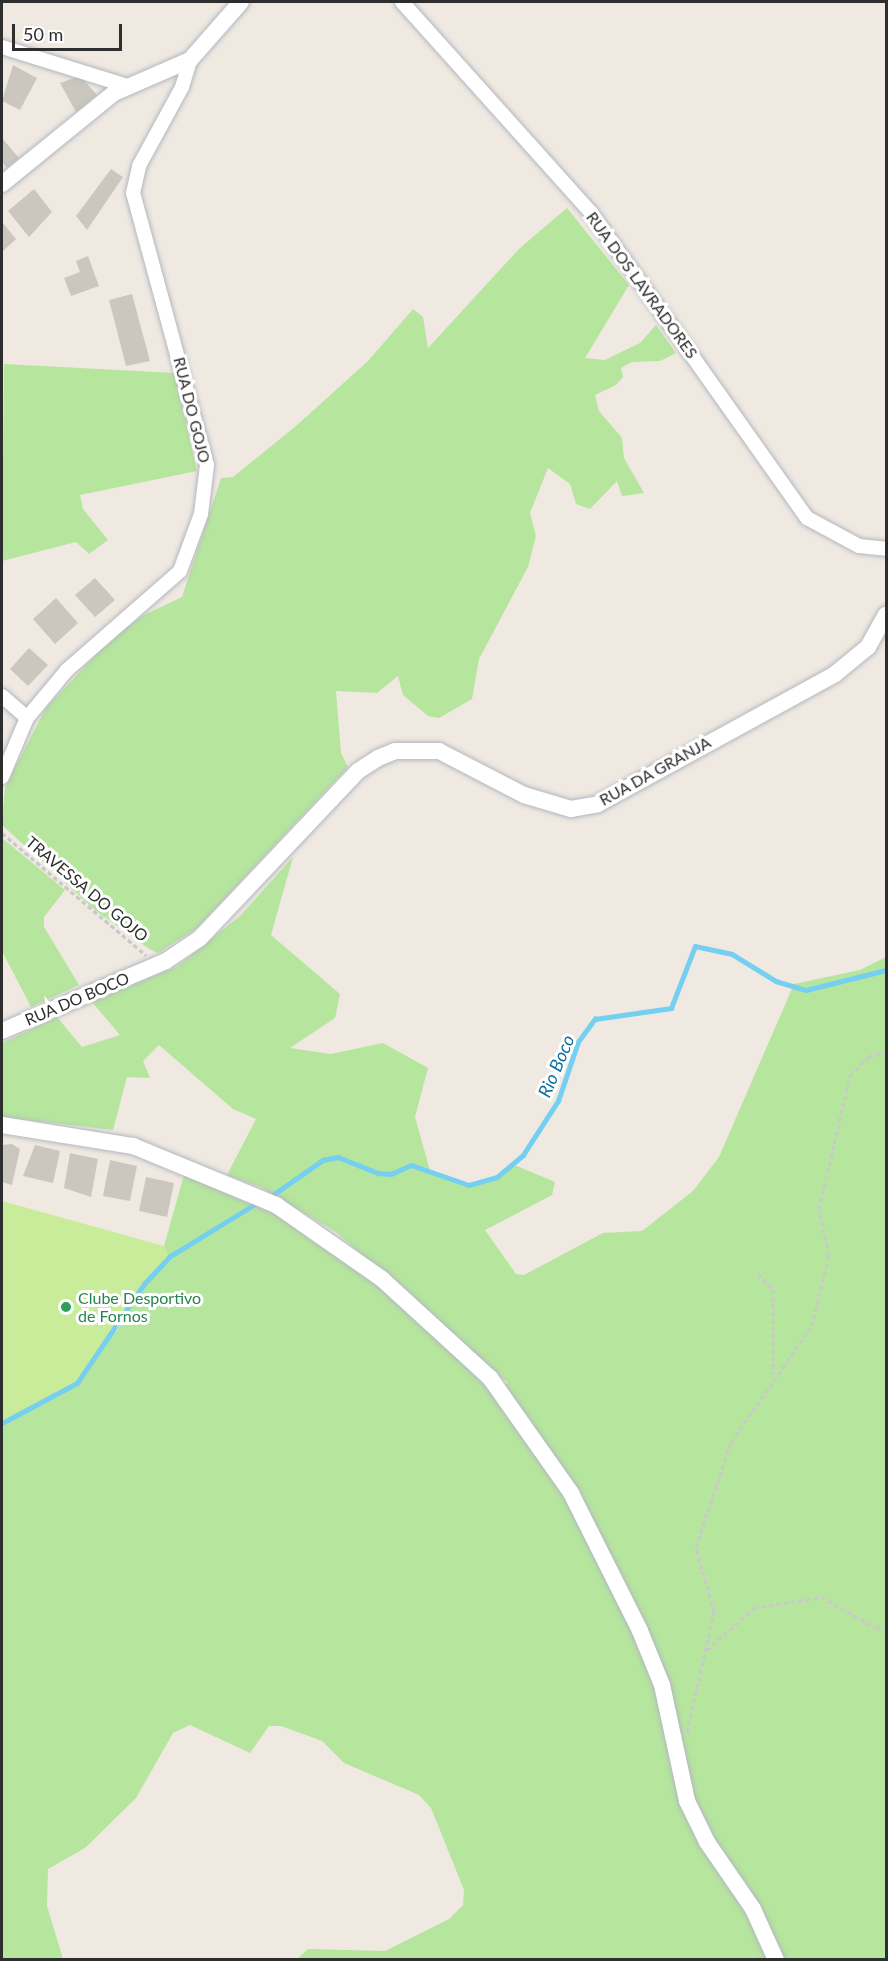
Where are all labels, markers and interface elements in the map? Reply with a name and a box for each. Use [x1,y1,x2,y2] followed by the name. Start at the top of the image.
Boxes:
[15,12,124,50] scale bar
[23,23,63,45] text: 50 m
[582,208,702,362] street label: RUA DOS LAVRADORES
[170,355,214,465] street label: RUA DO GOJO
[596,732,714,810] street label: RUA DA GRANJA
[22,832,152,946] street label: TRAVESSA DO GOJO
[22,968,132,1030] street label: RUA DO BOCO
[533,1032,579,1100] water label: Rio Boco
[78,1288,201,1326] place label: Clube Desportivo de Fornos
[59,1300,73,1314] marker: Clube Desportivo de Fornos

